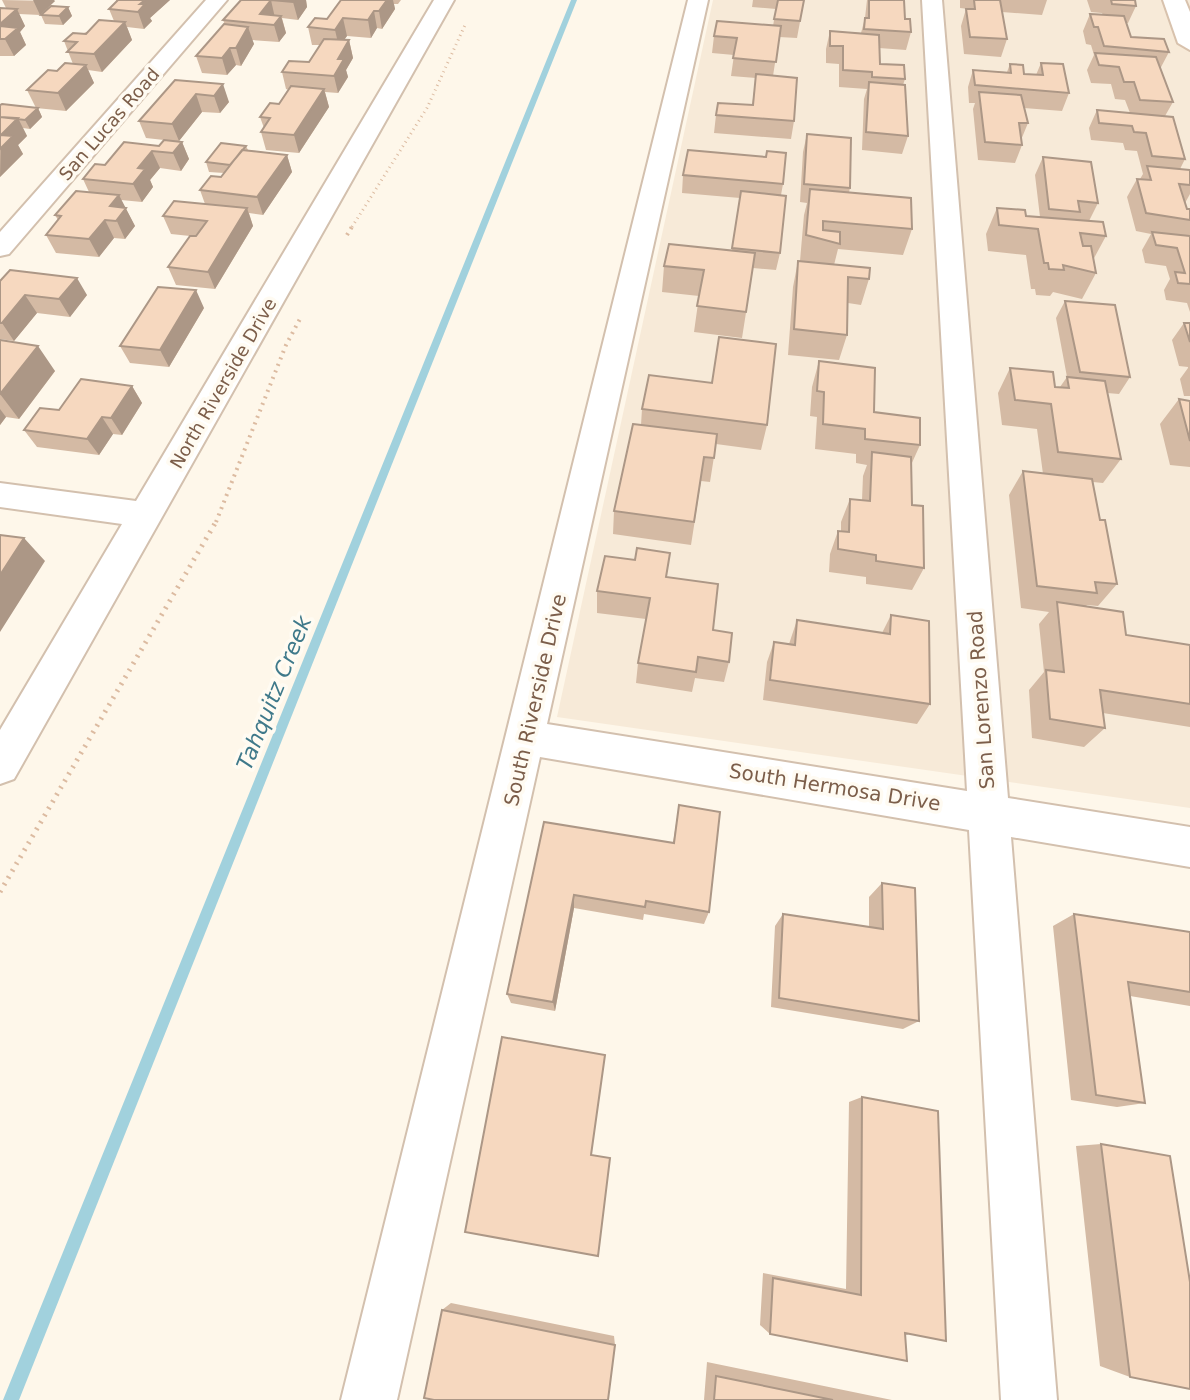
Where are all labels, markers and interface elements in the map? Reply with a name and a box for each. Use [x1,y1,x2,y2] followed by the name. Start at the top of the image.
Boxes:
[55,64,163,184] street label: San Lucas Road
[166,294,280,472] street label: North Riverside Drive
[499,592,571,808] street label: South Riverside Drive
[963,610,999,790] street label: San Lorenzo Road
[232,611,317,774] water label: Tahquitz Creek
[728,758,942,816] street label: South Hermosa Drive

